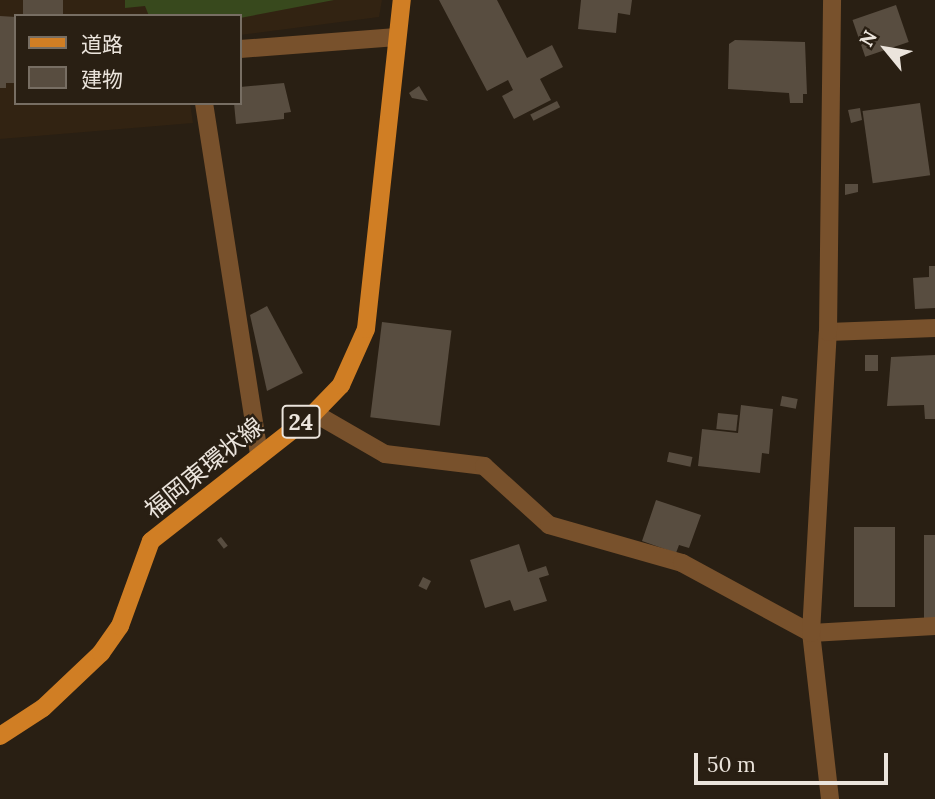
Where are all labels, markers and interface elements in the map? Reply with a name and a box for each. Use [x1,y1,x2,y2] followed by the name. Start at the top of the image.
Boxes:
[14,14,242,105] legend
[851,14,921,84] north arrow
[854,26,882,51] text: N
[81,31,123,58] text: 道路
[81,66,123,93] text: 建物
[280,402,322,442] road number: 24
[139,411,269,525] street label: 福岡東環状線
[697,740,891,784] scale bar
[707,751,756,778] text: 50 m

